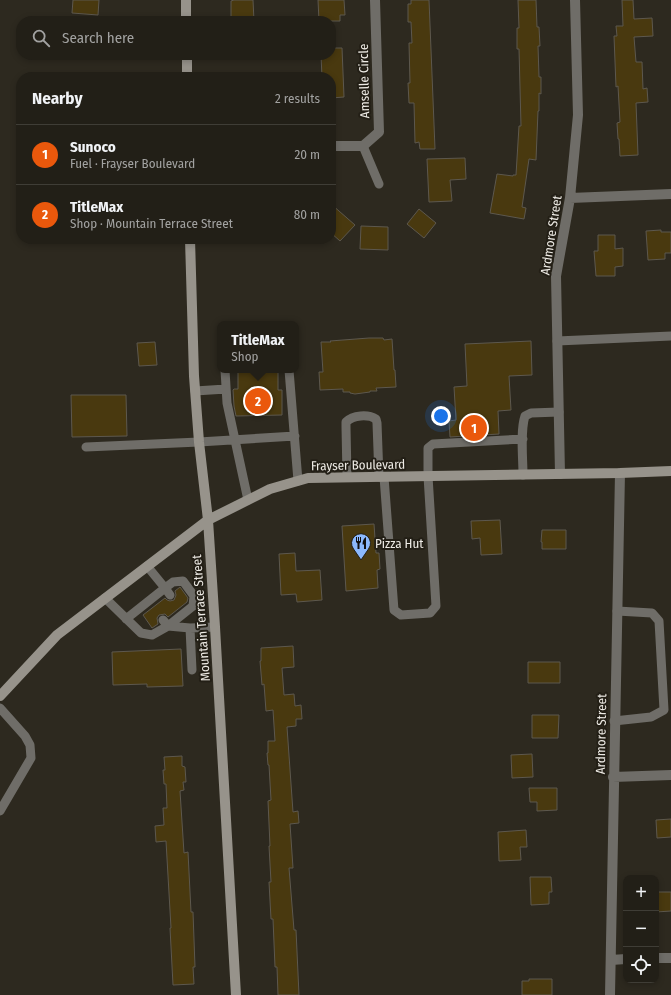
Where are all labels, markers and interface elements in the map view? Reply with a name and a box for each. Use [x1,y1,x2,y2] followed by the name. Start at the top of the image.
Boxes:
[16,16,336,60] search box
[30,27,52,49] icon: search
[62,29,134,47] text: Search here
[356,44,372,118] street label: Amselle Circle
[32,88,83,109] text: Nearby
[275,91,320,106] text: 2 results
[70,138,116,156] text: Sunoco
[42,147,48,162] text: 1
[294,147,320,162] text: 20 m
[70,156,195,171] text: Fuel · Frayser Boulevard
[537,193,565,276] street label: Ardmore Street
[70,198,123,216] text: TitleMax
[42,207,48,222] text: 2
[294,207,320,222] text: 80 m
[70,216,233,231] text: Shop · Mountain Terrace Street
[217,321,299,373] popup
[231,331,285,349] text: TitleMax
[231,349,258,364] text: Shop
[245,386,271,416] pin: 2
[431,406,451,426] your location
[461,413,487,443] pin: 1
[311,457,405,473] street label: Frayser Boulevard
[350,532,372,560] restaurant icon: Pizza Hut
[375,536,424,551] place label: Pizza Hut
[189,553,213,682] street label: Mountain Terrace Street
[593,693,609,774] street label: Ardmore Street
[623,875,659,983] map controls
[623,875,659,911] button: +
[623,911,659,947] button: −
[623,947,659,983] button: locate

